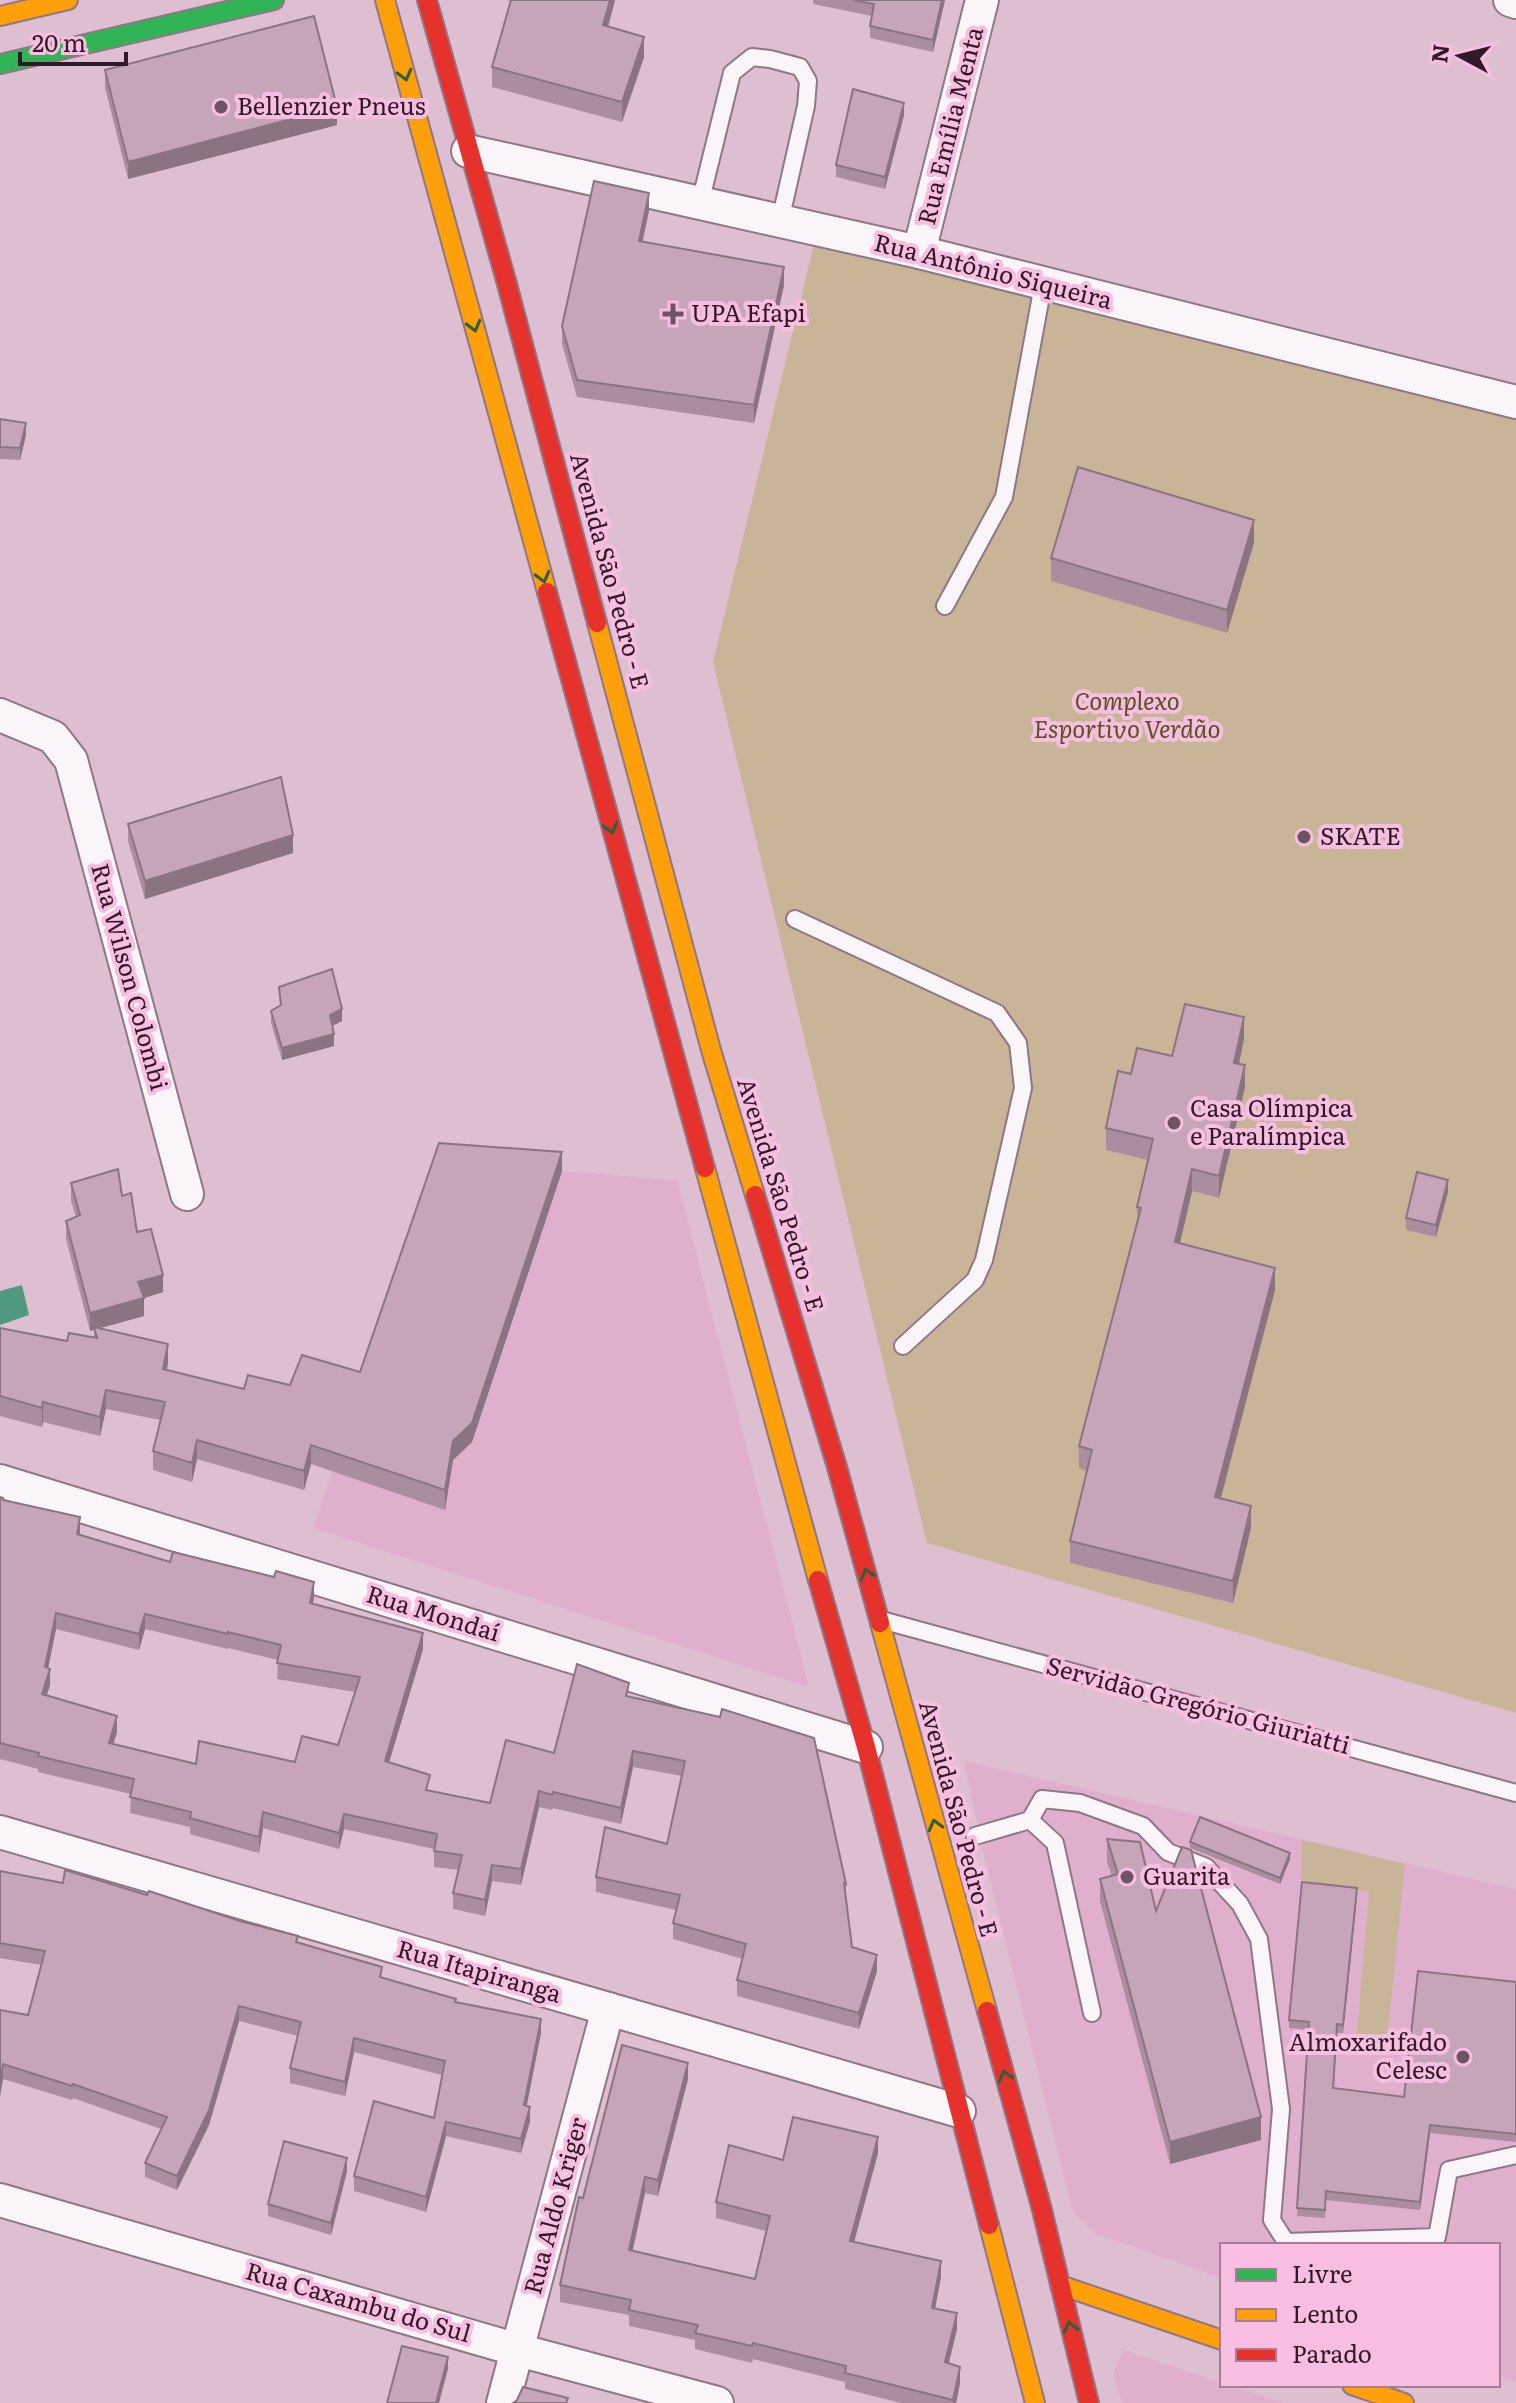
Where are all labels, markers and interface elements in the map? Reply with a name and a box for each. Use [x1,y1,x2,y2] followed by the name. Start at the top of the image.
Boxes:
[20,16,126,66] scale bar
[1420,16,1500,96] north arrow
[907,23,990,228] street label: Rua Emília Menta
[32,24,86,59] text: 20 m
[1421,42,1456,65] text: N
[396,68,412,82] one-way arrow
[237,87,426,122] place label: Bellenzier Pneus
[212,98,230,116] marker: Bellenzier Pneus
[871,223,1116,316] street label: Rua Antônio Siqueira
[691,294,806,329] place label: UPA Efapi
[662,303,684,325] marker: UPA Efapi
[465,319,481,333] one-way arrow
[563,448,660,692] street label: Avenida São Pedro - E
[533,569,550,583] one-way arrow
[1034,682,1220,745] park label: Complexo Esportivo Verdão
[1320,817,1401,852] place label: SKATE
[602,820,619,834] one-way arrow
[1295,828,1313,846] marker: SKATE
[84,859,179,1094] street label: Rua Wilson Colombi
[730,1073,835,1316] street label: Avenida São Pedro - E
[1190,1089,1353,1152] place label: Casa Olímpica e Paralímpica
[1165,1114,1183,1132] marker: Casa Olímpica e Paralímpica
[860,1568,876,1582] one-way arrow
[363,1575,505,1649] street label: Rua Mondaí
[1043,1646,1354,1761] street label: Servidão Gregório Giuriatti
[912,1696,1009,1940] street label: Avenida São Pedro - E
[928,1819,944,1833] one-way arrow
[1143,1857,1230,1892] place label: Guarita
[1118,1868,1136,1886] marker: Guarita
[393,1929,566,2010] street label: Rua Itapiranga
[1289,2023,1447,2086] place label: Almoxarifado Celesc
[1454,2048,1472,2066] marker: Almoxarifado Celesc
[997,2069,1014,2083] one-way arrow
[513,2112,594,2298] street label: Rua Aldo Kriger
[1220,2243,1500,2387] legend
[242,2252,475,2349] street label: Rua Caxambu do Sul
[1292,2255,1352,2290] text: Livre
[1292,2295,1358,2330] text: Lento
[1063,2321,1080,2335] one-way arrow
[1292,2335,1372,2370] text: Parado

